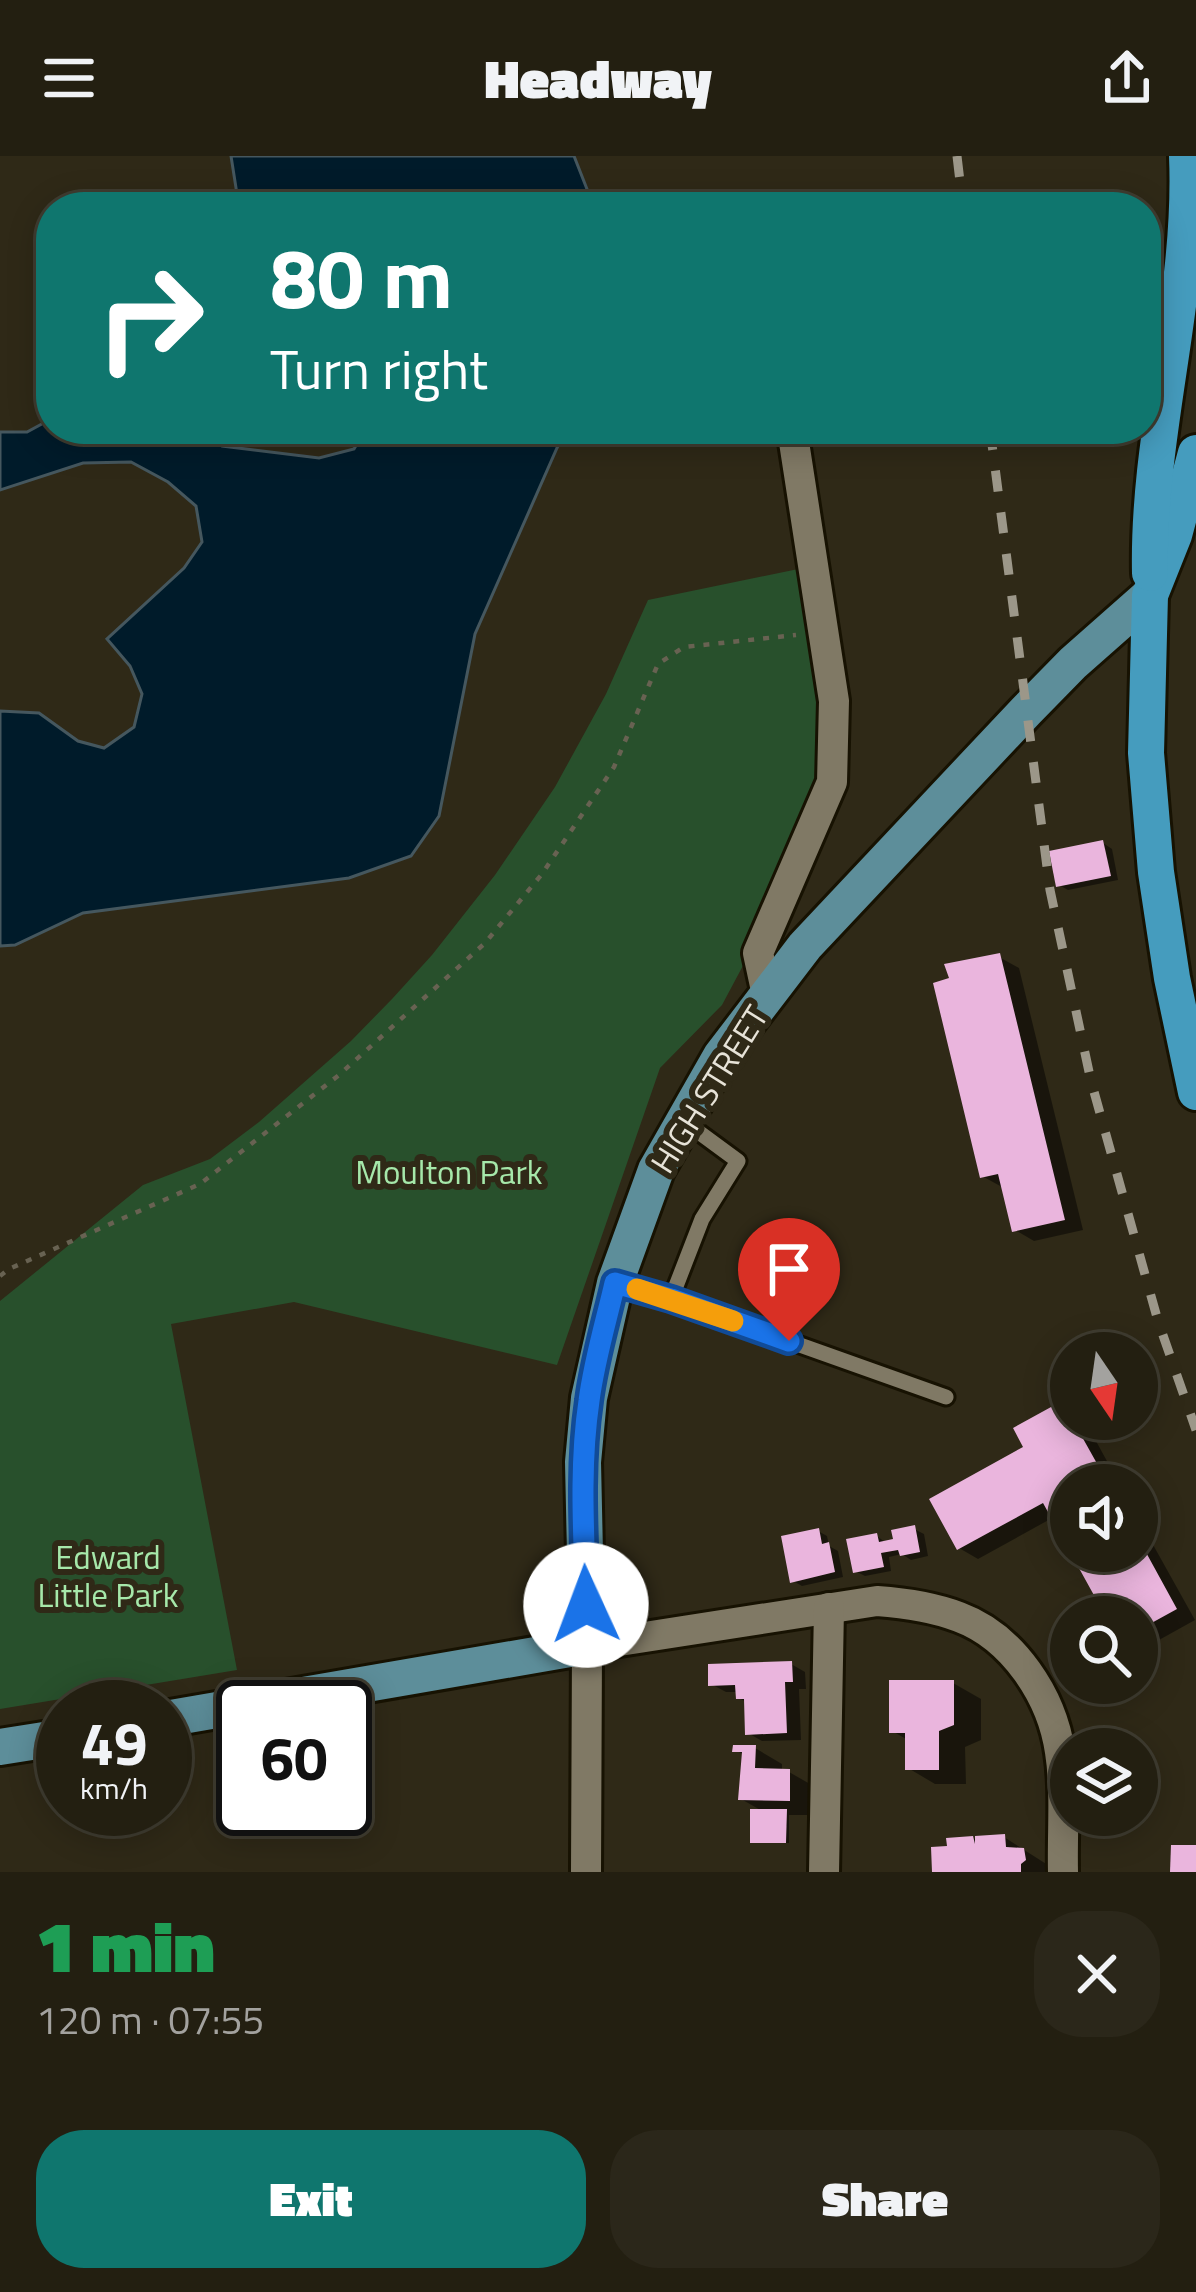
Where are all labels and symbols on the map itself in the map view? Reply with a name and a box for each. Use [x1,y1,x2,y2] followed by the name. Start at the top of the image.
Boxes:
[638,995,780,1183] street label: HIGH STREET
[355,1147,543,1197] park label: Moulton Park
[738,1218,840,1341] pin
[1050,1332,1158,1440] north arrow
[38,1532,179,1620] park label: Edward Little Park
[523,1542,649,1668] position arrow
[216,1680,372,1836] speed limit sign: 60

